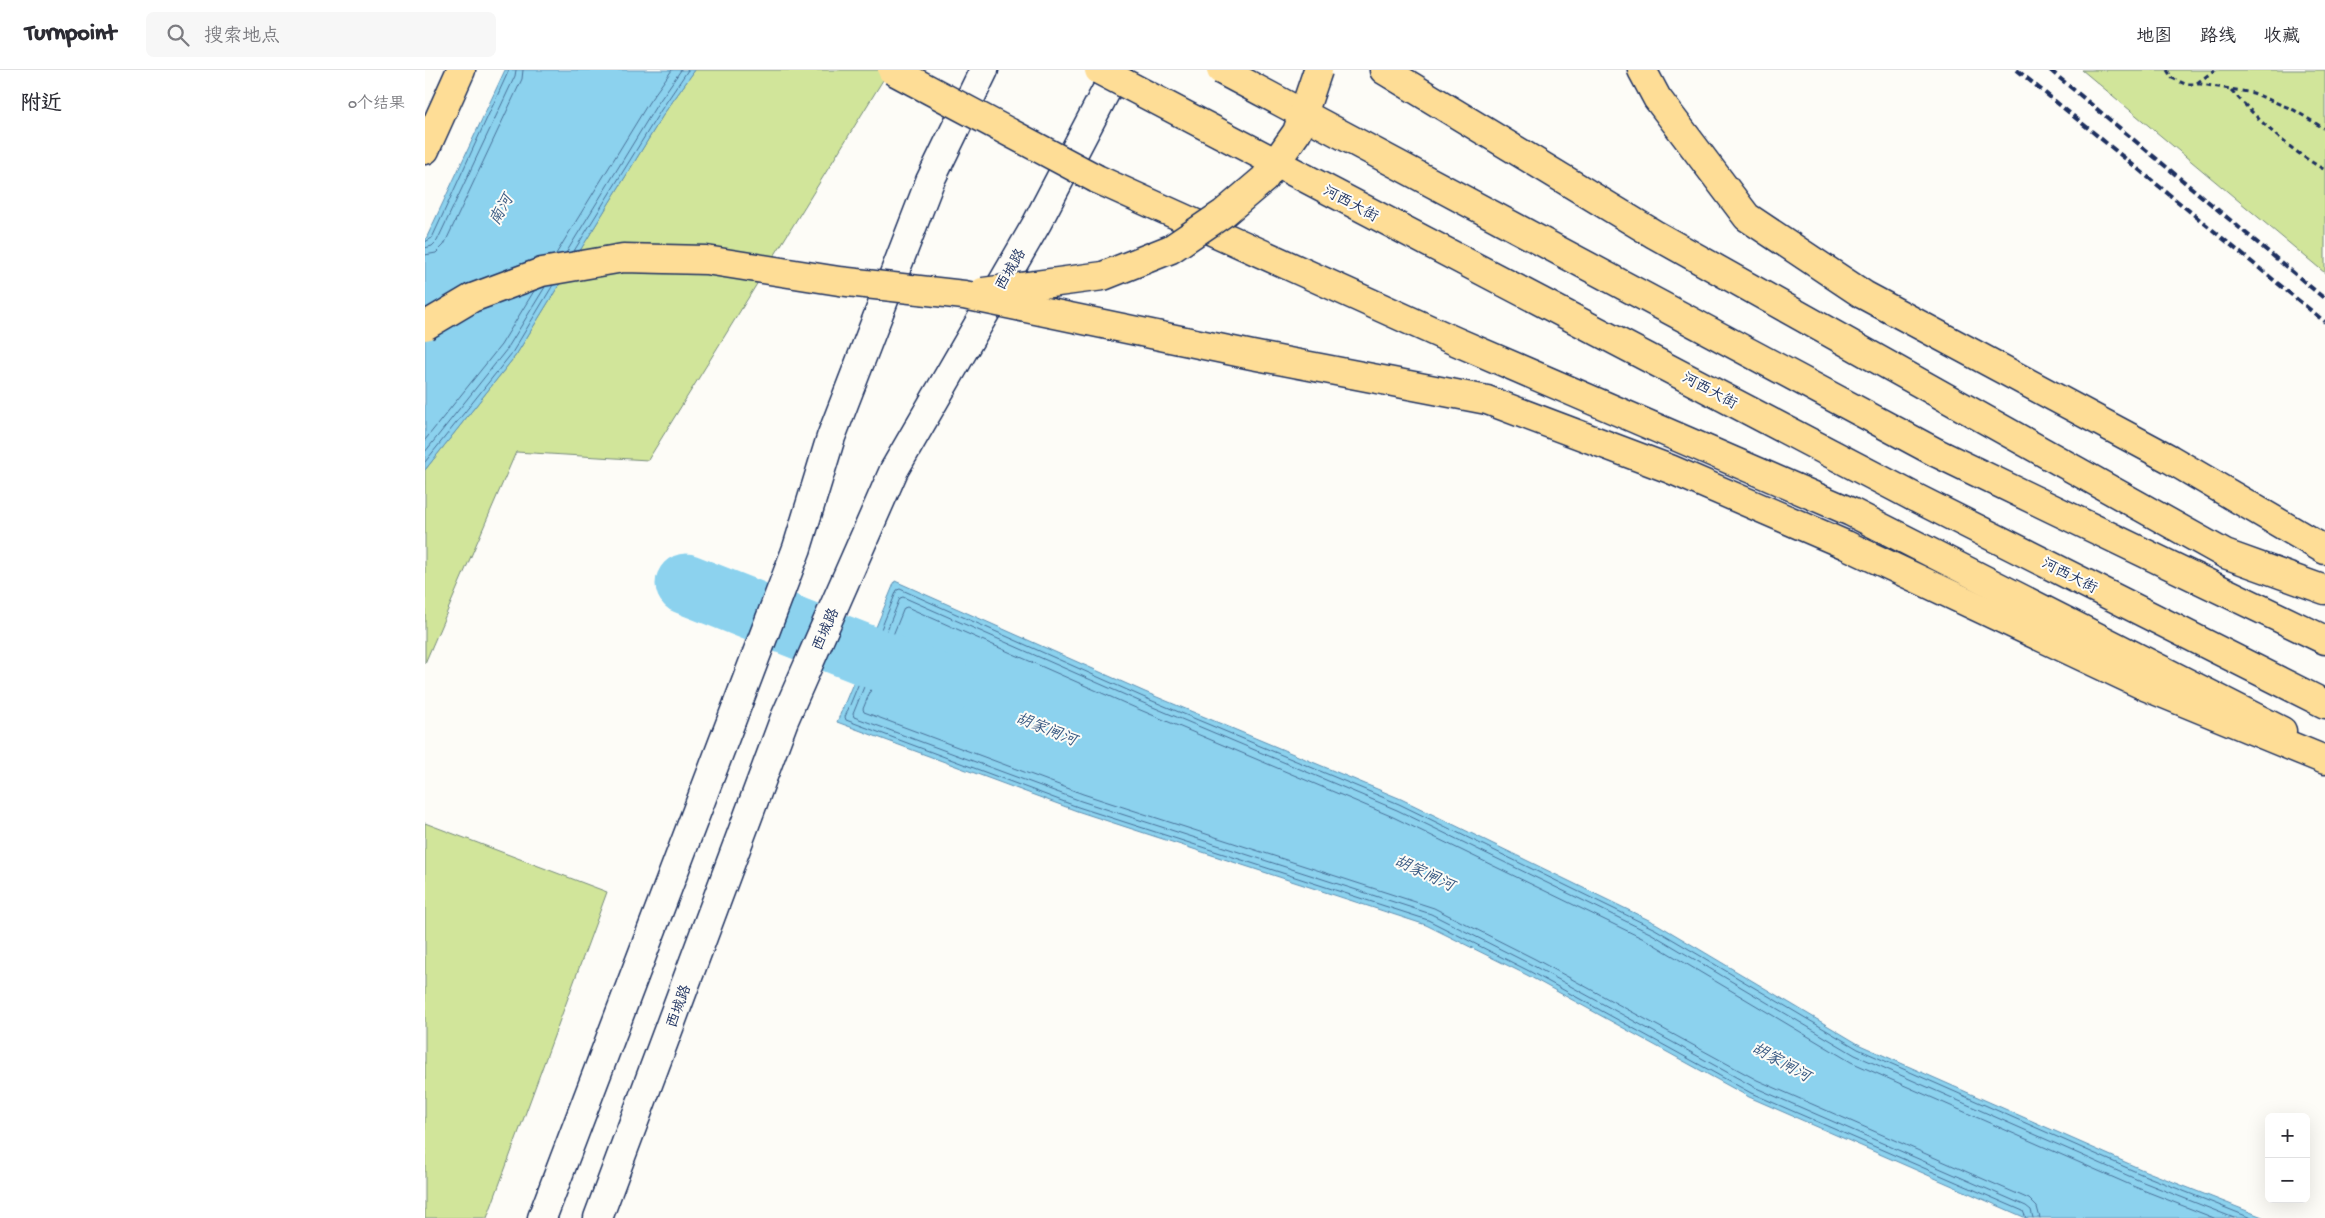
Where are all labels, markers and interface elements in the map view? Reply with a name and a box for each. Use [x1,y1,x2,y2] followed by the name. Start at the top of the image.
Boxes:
[146,12,496,57] search box
[25,20,116,49] text: Turnpoint
[164,21,192,49] icon: search
[204,26,280,49] text: 搜索地点
[2136,27,2172,48] text: 地图
[2200,27,2236,48] text: 路线
[2264,27,2300,48] text: 收藏
[20,93,62,118] text: 附近
[348,96,405,115] text: 0个结果
[1319,183,1381,227] street label: 河西大街
[485,189,521,229] water label: 南河
[993,246,1031,294] street label: 西城路
[1678,370,1740,414] street label: 河西大街
[2038,555,2100,598] street label: 河西大街
[809,606,844,654] street label: 西城路
[1012,709,1082,753] water label: 胡家闸河
[1390,851,1460,899] water label: 胡家闸河
[664,982,696,1031] street label: 西城路
[1748,1038,1816,1089] water label: 胡家闸河
[2265,1113,2310,1203] map controls
[2265,1113,2310,1158] button: +
[2265,1158,2310,1203] button: −

